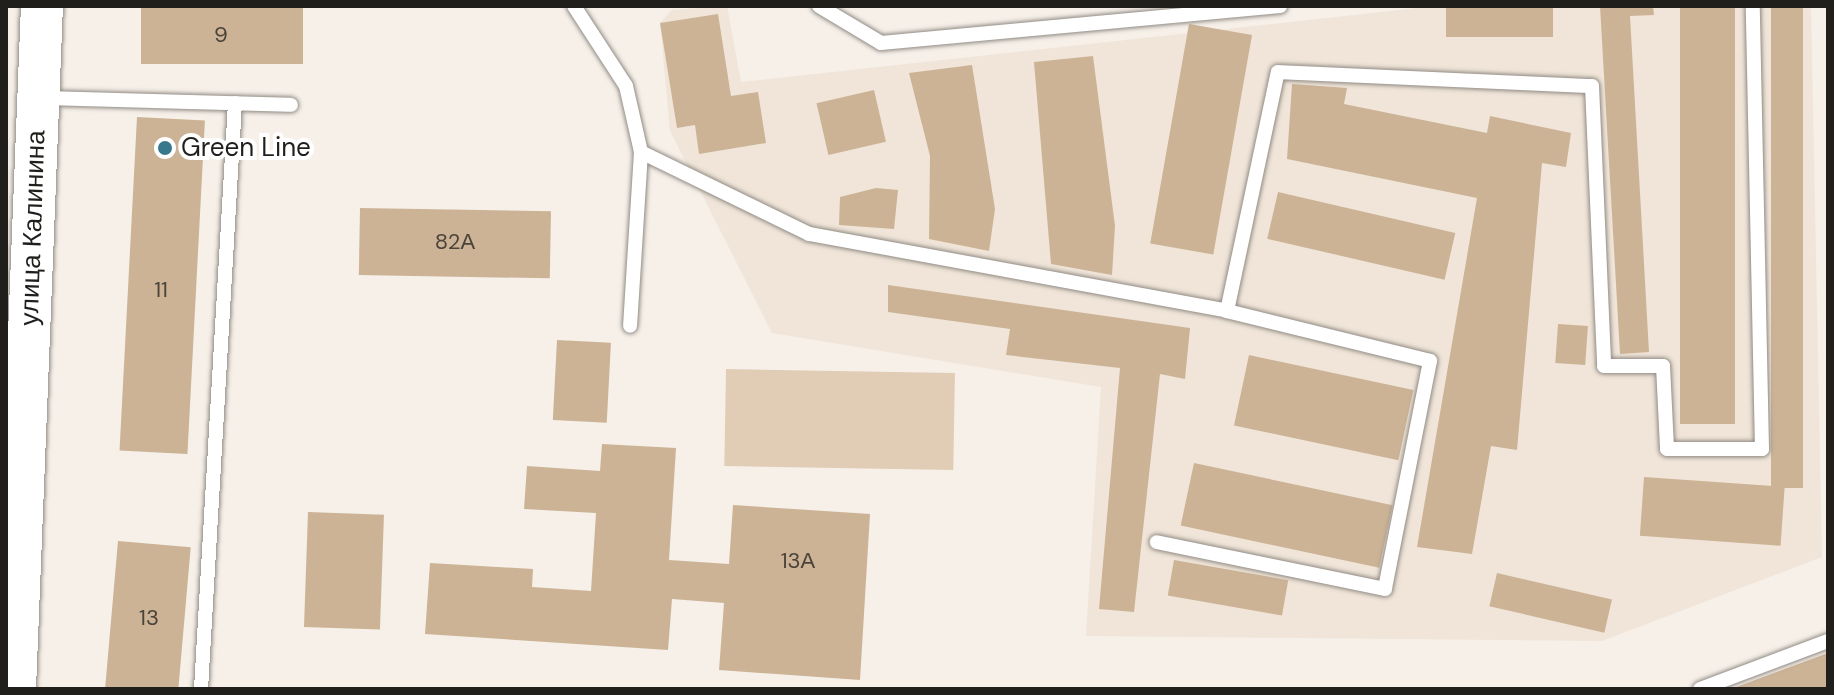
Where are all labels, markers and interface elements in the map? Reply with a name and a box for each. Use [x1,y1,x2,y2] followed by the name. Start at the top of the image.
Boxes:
[214,22,228,48] house number: 9
[14,130,52,326] street label: улица Калинина
[181,132,311,164] place label: Green Line
[156,139,174,157] marker: Green Line
[435,229,475,255] house number: 82А
[154,277,168,303] house number: 11
[781,548,815,574] house number: 13А
[139,605,159,631] house number: 13

